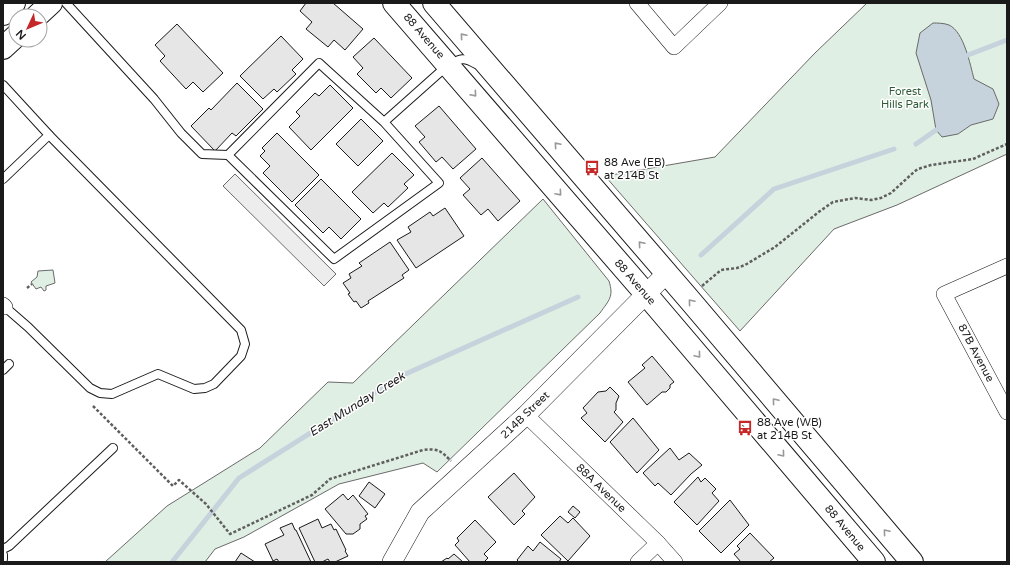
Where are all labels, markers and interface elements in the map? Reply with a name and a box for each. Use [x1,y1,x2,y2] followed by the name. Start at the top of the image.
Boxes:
[8,8,48,48] north arrow
[401,11,447,61] street label: 88 Avenue
[13,27,29,42] text: N
[460,33,467,41] one-way arrow
[881,85,929,111] park label: Forest Hills Park
[469,89,476,97] one-way arrow
[554,142,561,150] one-way arrow
[604,156,665,182] place label: 88 Ave (EB) at 214B St
[583,159,601,177] bus stop icon: 88 Ave (EB) at 214B St
[554,188,561,195] one-way arrow
[639,241,646,248] one-way arrow
[612,257,658,307] street label: 88 Avenue
[689,299,696,307] one-way arrow
[955,322,997,384] street label: 87B Avenue
[694,351,701,358] one-way arrow
[306,368,409,439] water label: East Munday Creek
[498,389,552,441] street label: 214B Street
[773,398,780,406] one-way arrow
[757,416,822,442] place label: 88 Ave (WB) at 214B St
[736,419,754,437] bus stop icon: 88 Ave (WB) at 214B St
[778,450,785,457] one-way arrow
[573,461,629,515] street label: 88A Avenue
[822,502,868,554] street label: 88 Avenue
[884,530,891,537] one-way arrow

